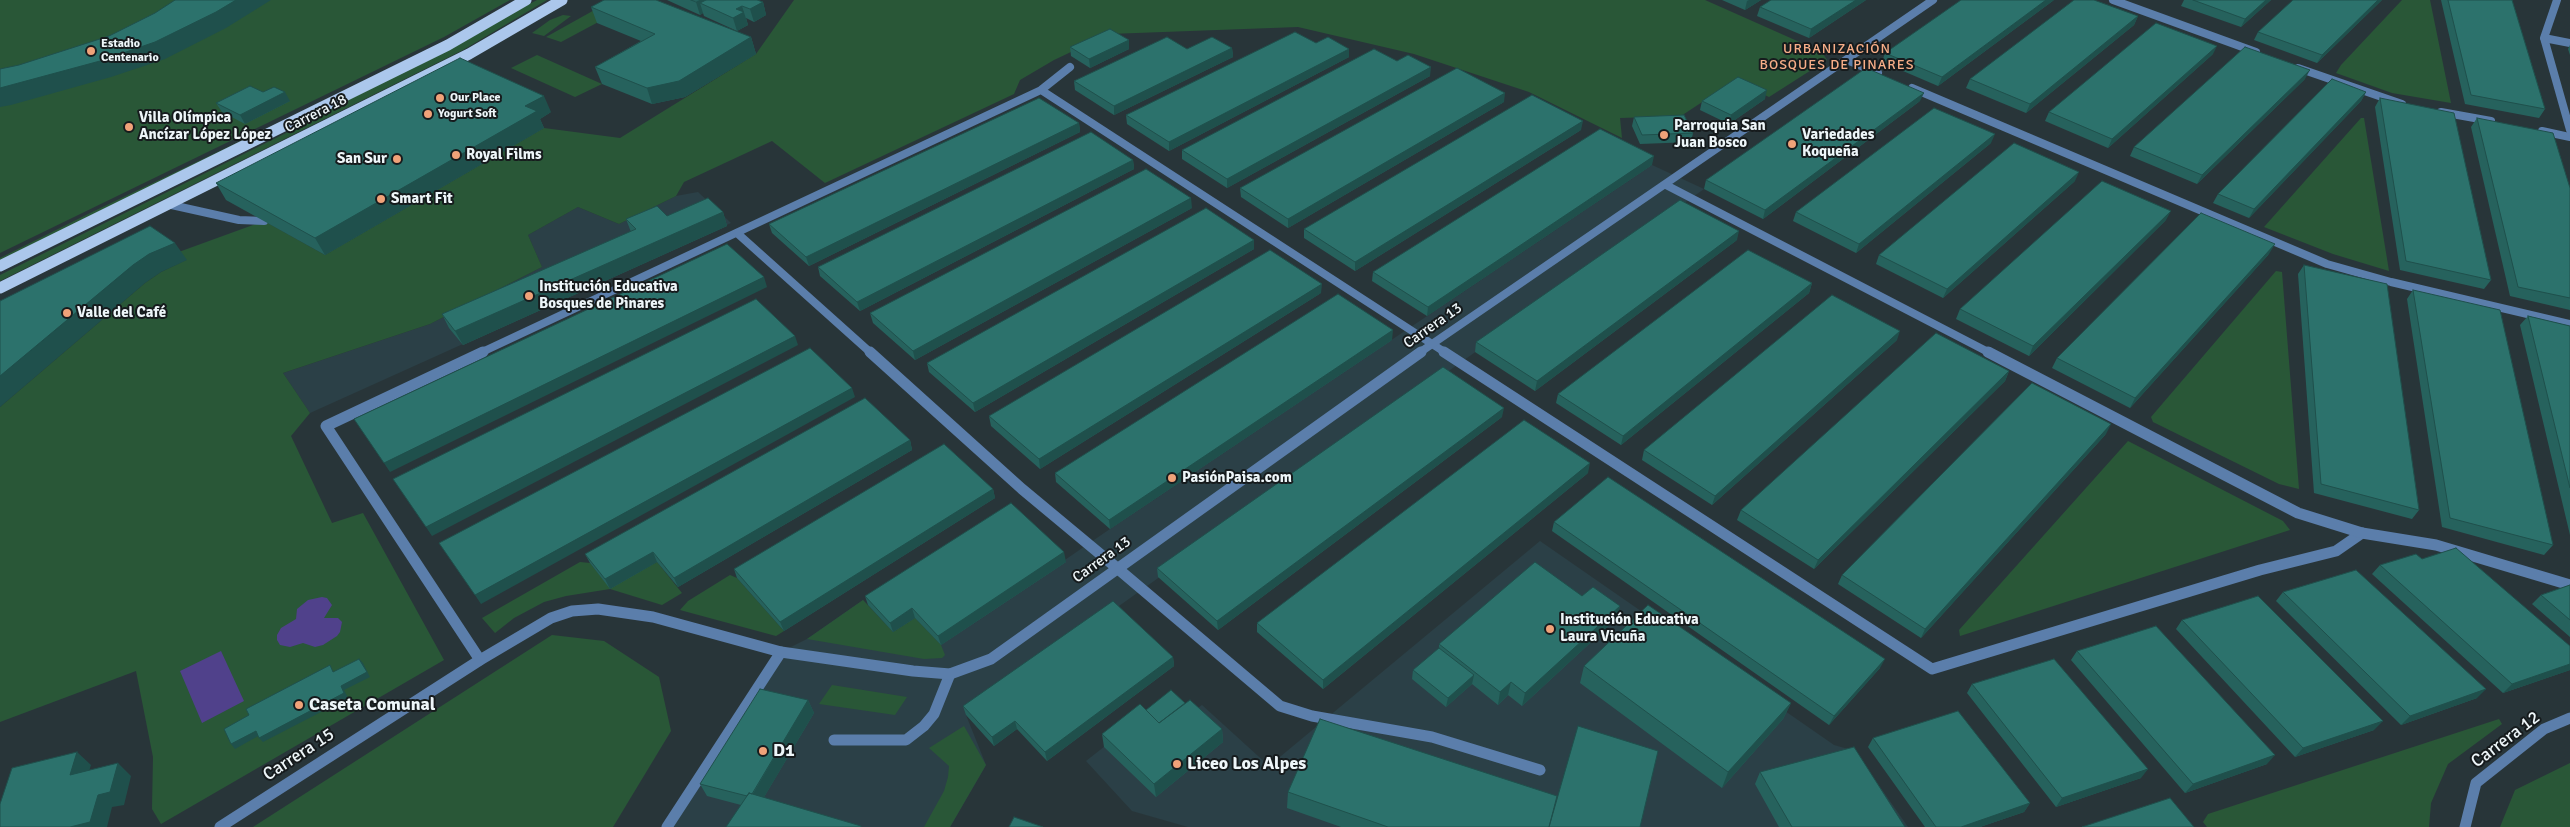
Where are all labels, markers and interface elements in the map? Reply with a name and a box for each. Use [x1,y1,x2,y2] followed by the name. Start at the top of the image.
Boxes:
[101,37,159,65] place label: Estadio Centenario
[1757,41,1917,74] district label: URBANIZACIÓN BOSQUES DE PINARES
[85,45,97,57] marker: Estadio Centenario
[282,91,350,137] street label: Carrera 18
[450,91,501,105] place label: Our Place
[434,92,446,104] marker: Our Place
[438,107,496,121] place label: Yogurt Soft
[422,108,434,120] marker: Yogurt Soft
[139,109,271,144] place label: Villa Olímpica Ancízar López López
[1674,117,1766,152] place label: Parroquia San Juan Bosco
[123,121,135,133] marker: Villa Olímpica Ancízar López López
[1802,126,1874,161] place label: Variedades Koqueña
[1658,129,1670,141] marker: Parroquia San Juan Bosco
[1786,138,1798,150] marker: Variedades Koqueña
[466,146,542,164] place label: Royal Films
[450,149,462,161] marker: Royal Films
[337,150,387,168] place label: San Sur
[391,153,403,165] marker: San Sur
[391,190,453,208] place label: Smart Fit
[375,193,387,205] marker: Smart Fit
[539,278,678,313] place label: Institución Educativa Bosques de Pinares
[523,290,535,302] marker: Institución Educativa Bosques de Pinares
[1400,299,1466,353] street label: Carrera 13
[77,304,166,322] place label: Valle del Café
[61,307,73,319] marker: Valle del Café
[1182,469,1292,487] place label: PasiónPaisa.com
[1166,472,1178,484] marker: PasiónPaisa.com
[1069,533,1135,587] street label: Carrera 13
[1560,611,1699,646] place label: Institución Educativa Laura Vicuña
[1544,623,1556,635] marker: Institución Educativa Laura Vicuña
[309,694,435,716] place label: Caseta Comunal
[293,699,305,711] marker: Caseta Comunal
[2467,707,2545,773] street label: Carrera 12
[259,724,339,786] street label: Carrera 15
[773,740,795,762] place label: D1
[757,745,769,757] marker: D1
[1187,753,1306,775] place label: Liceo Los Alpes
[1171,758,1183,770] marker: Liceo Los Alpes

